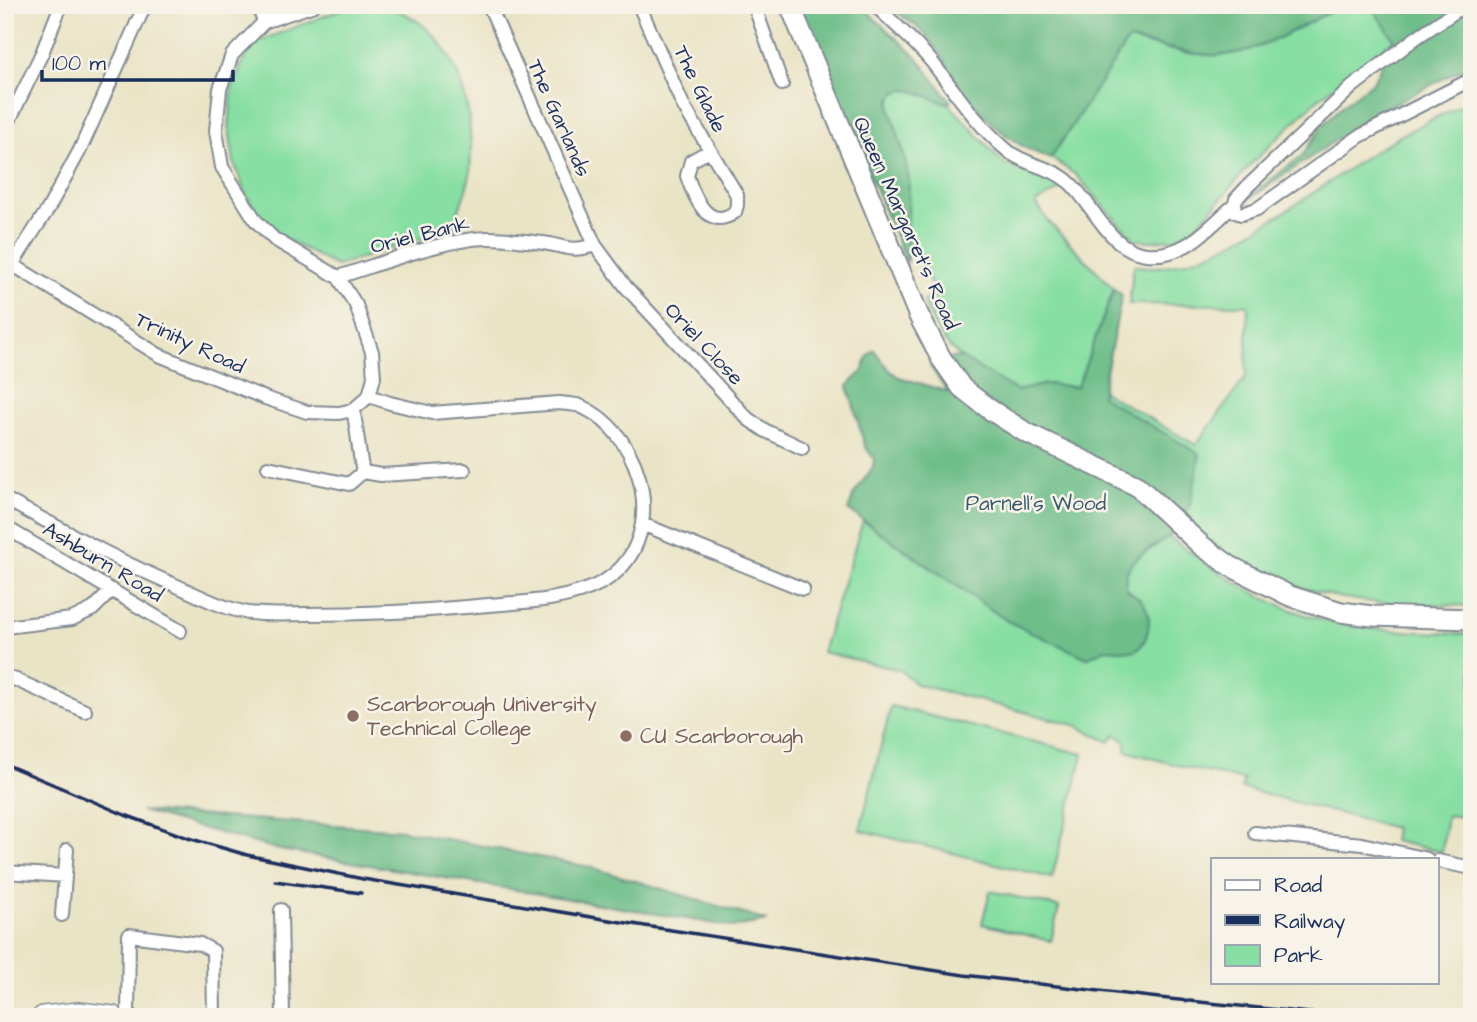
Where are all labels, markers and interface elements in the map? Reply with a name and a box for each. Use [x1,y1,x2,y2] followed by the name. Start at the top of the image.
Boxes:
[42,38,233,82] scale bar
[666,40,734,138] street label: The Glade
[52,49,107,78] text: 100 m
[520,55,598,181] street label: The Garlands
[844,112,966,335] street label: Queen Margaret's Road
[368,209,473,261] street label: Oriel Bank
[658,296,750,392] street label: Oriel Close
[129,305,250,383] street label: Trinity Road
[966,489,1107,518] park label: Parnell's Wood
[37,515,169,609] street label: Ashburn Road
[367,690,597,745] place label: Scarborough University Technical College
[345,708,361,724] marker: Scarborough University Technical College
[640,722,804,753] place label: CU Scarborough
[618,728,634,744] marker: CU Scarborough
[1211,858,1438,984] legend
[1274,871,1322,900] text: Road
[1274,907,1346,938] text: Railway
[1274,941,1323,970] text: Park

